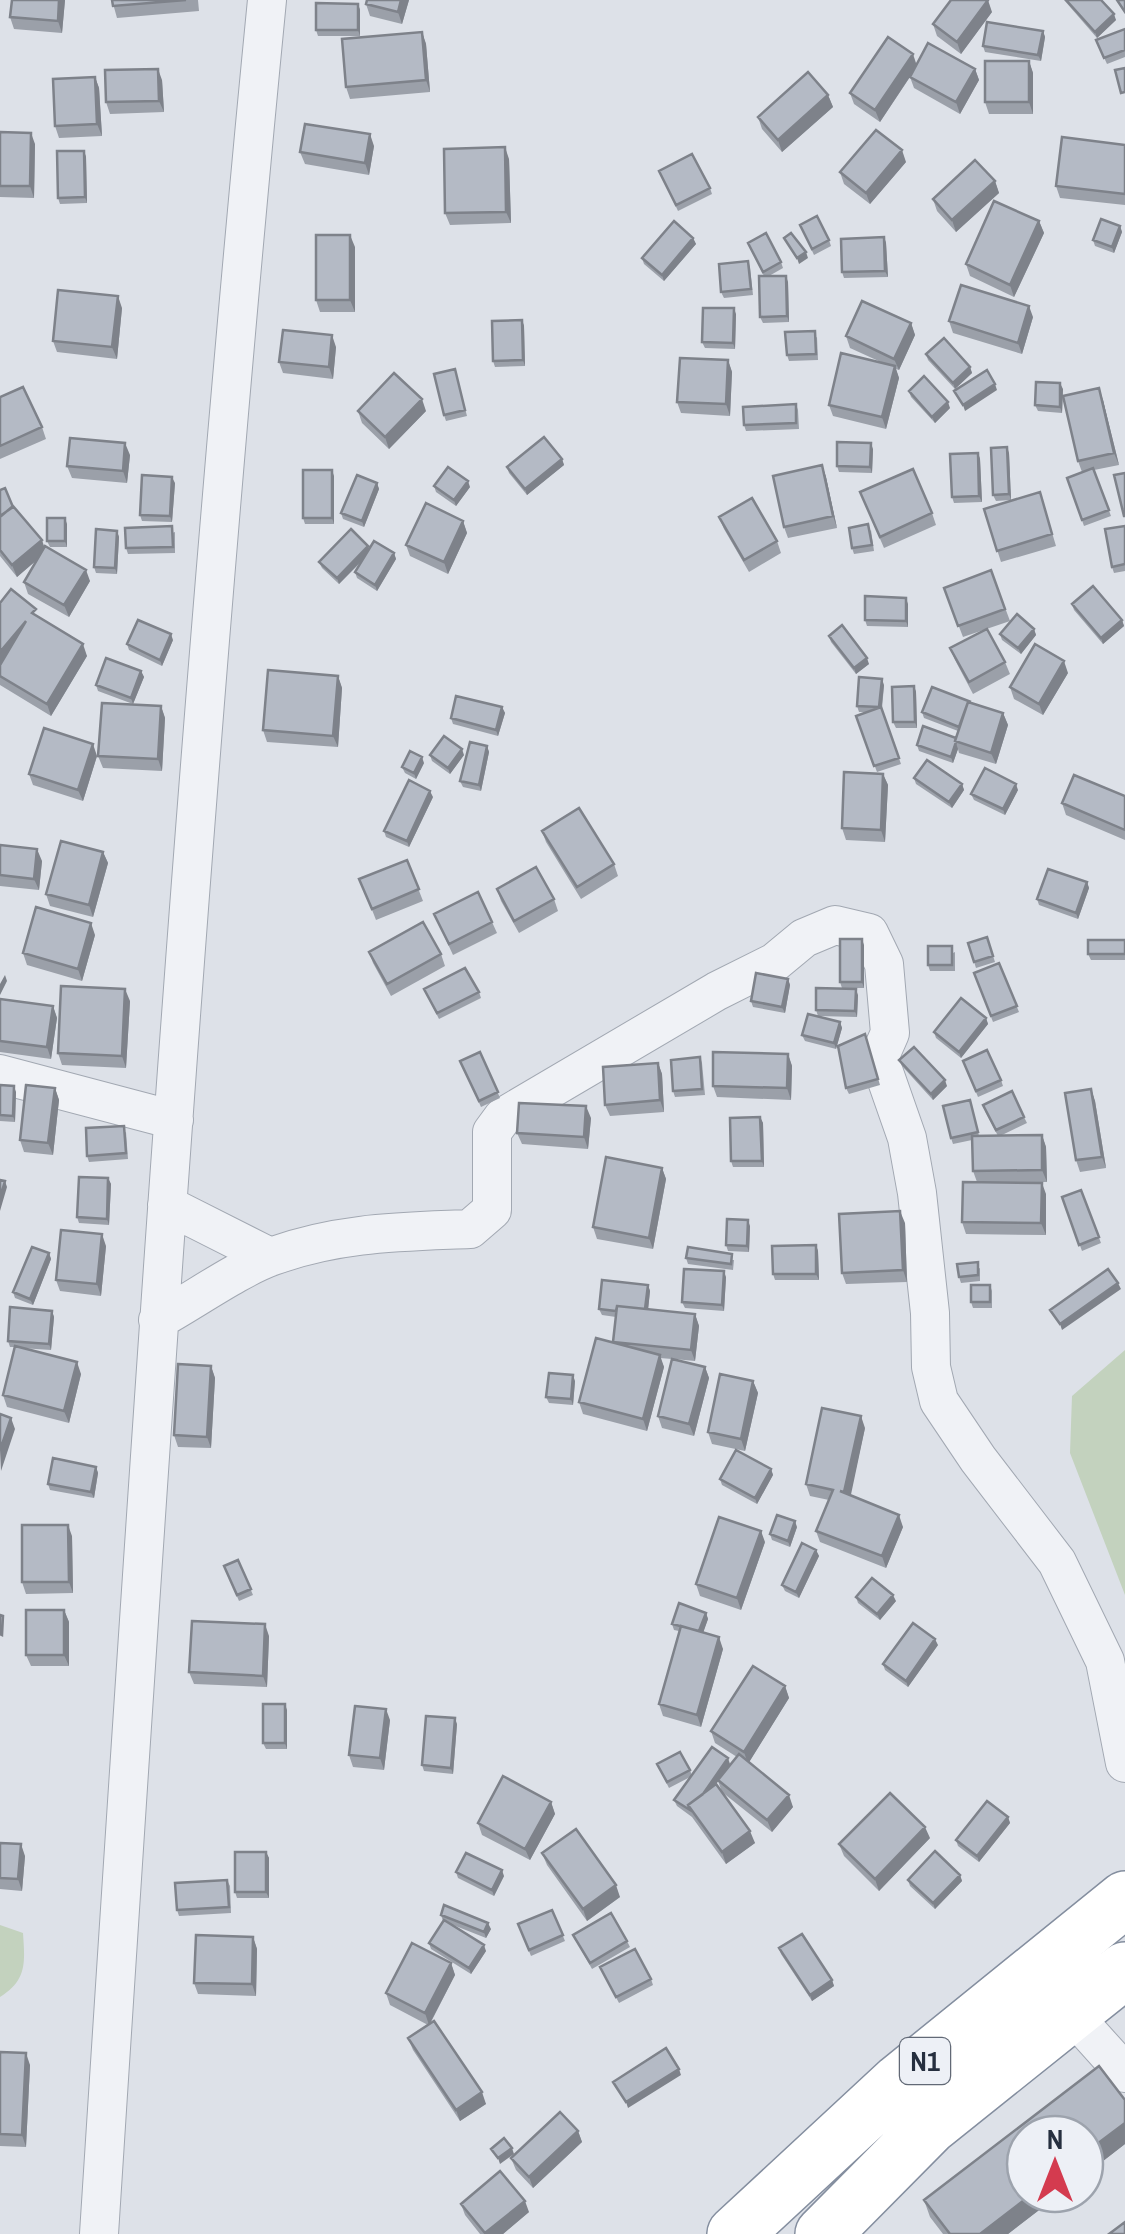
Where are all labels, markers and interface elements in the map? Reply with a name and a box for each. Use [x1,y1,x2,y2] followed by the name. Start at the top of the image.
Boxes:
[900,2038,950,2084] road number: N1
[1005,2114,1105,2214] north arrow
[1047,2120,1063,2158] text: N

